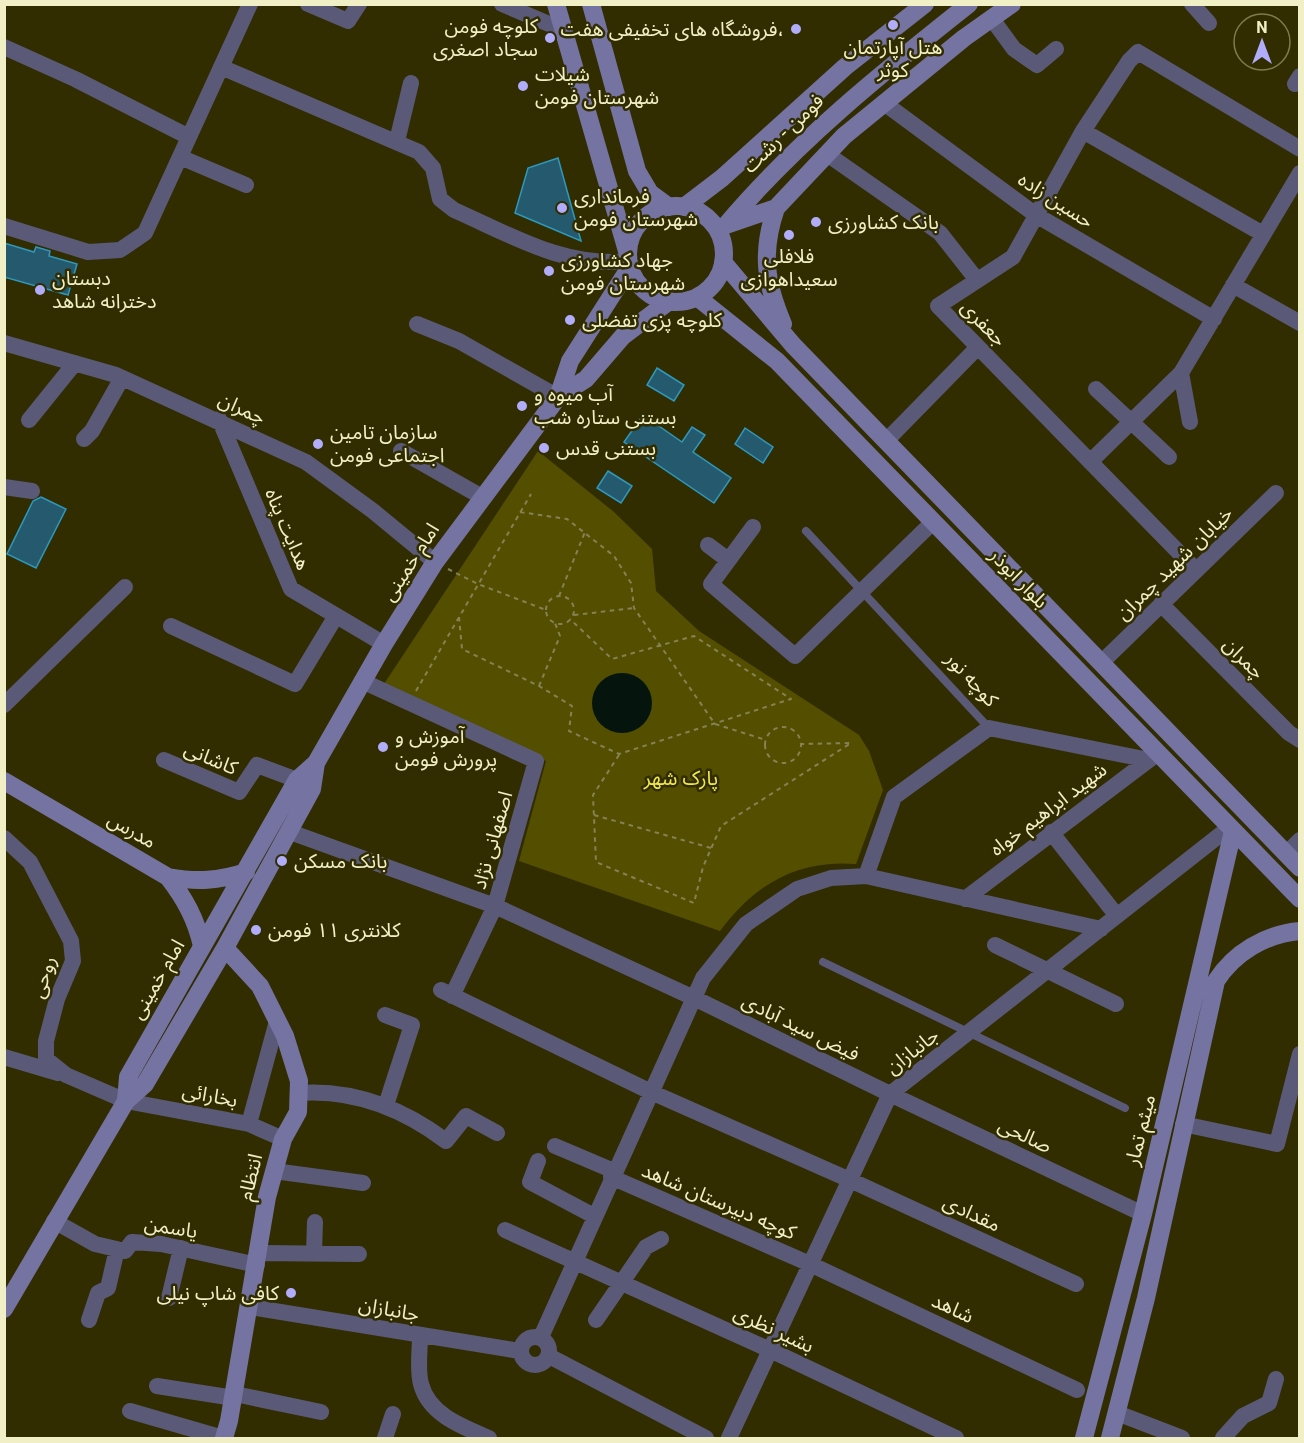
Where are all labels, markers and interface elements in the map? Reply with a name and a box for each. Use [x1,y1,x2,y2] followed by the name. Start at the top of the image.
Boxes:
[1232,12,1292,72] north arrow
[433,14,539,61] place label: کلوچه فومن سجاد اصغری
[561,17,784,41] place label: فروشگاه های تخفیفی هفت،
[886,18,900,32] marker: هتل آپارتمان کوثر
[1256,18,1268,37] text: N
[789,22,803,36] marker: فروشگاه های تخفیفی هفت،
[543,31,557,45] marker: کلوچه فومن سجاد اصغری
[844,35,942,82] place label: هتل آپارتمان کوثر
[535,62,659,109] place label: شیلات شهرستان فومن
[516,79,530,93] marker: شیلات شهرستان فومن
[738,88,828,177] street label: فومن - رشت
[1014,167,1098,233] street label: حسین زاده
[574,184,698,231] place label: فرمانداری شهرستان فومن
[555,201,569,215] marker: فرمانداری شهرستان فومن
[828,210,939,234] place label: بانک کشاورزی
[809,215,823,229] marker: بانک کشاورزی
[782,228,796,242] marker: فلافلی سعیداهوازی
[740,244,838,291] place label: فلافلی سعیداهوازی
[561,248,685,295] place label: جهاد کشاورزی شهرستان فومن
[542,264,556,278] marker: جهاد کشاورزی شهرستان فومن
[52,266,157,313] place label: دبستان دخترانه شاهد
[33,283,47,297] marker: دبستان دخترانه شاهد
[956,295,1012,351] street label: جعفری
[582,308,723,333] place label: کلوچه پزی تفضلی
[563,313,577,327] marker: کلوچه پزی تفضلی
[534,382,676,429] place label: آب میوه و بستنی ستاره شب
[214,387,269,430] street label: چمران
[515,399,529,413] marker: آب میوه و بستنی ستاره شب
[330,420,445,467] place label: سازمان تامین اجتماعی فومن
[556,436,656,460] place label: بستنی قدس
[311,437,325,451] marker: سازمان تامین اجتماعی فومن
[537,441,551,455] marker: بستنی قدس
[259,485,316,574] street label: هدایت پناه
[1111,501,1238,626] street label: خیابان شهید چمران
[376,519,447,607] street label: امام خمینی
[984,542,1053,613] street label: بلوار ابوذر
[1217,632,1270,685] street label: چمران
[939,646,1004,713] street label: کوچه نور
[395,724,497,772] place label: آموزش و پرورش فومن
[181,736,242,780] street label: کاشانی
[376,740,390,754] marker: آموزش و پرورش فومن
[985,757,1113,863] street label: شهید ابراهیم خواه
[643,766,718,791] park label: پارک شهر
[467,788,517,892] street label: اصفهانی نژاد
[103,807,161,853] street label: مدرس
[294,849,387,873] place label: بانک مسکن
[275,854,289,868] marker: بانک مسکن
[268,918,401,942] place label: کلانتری ۱۱ فومن
[249,923,263,937] marker: کلانتری ۱۱ فومن
[125,935,192,1025] street label: امام خمینی
[25,953,61,1001] street label: روحی
[738,988,864,1066] street label: فیض سید آبادی
[881,1023,943,1079] street label: جانبازان
[180,1078,240,1112] street label: بخارائی
[1119,1092,1163,1170] street label: میثم تمار
[994,1112,1056,1158] street label: صالحی
[233,1151,270,1204] street label: انتظام
[638,1158,800,1246] street label: کوچه دبیرستان شاهد
[939,1189,1005,1237] street label: مقدادی
[143,1211,199,1243] street label: یاسمن
[156,1281,280,1307] place label: کافی شاپ نیلی
[284,1286,298,1300] marker: کافی شاپ نیلی
[928,1288,978,1328] street label: شاهد
[357,1292,421,1326] street label: جانبازان
[730,1300,818,1358] street label: بشیر نظری

